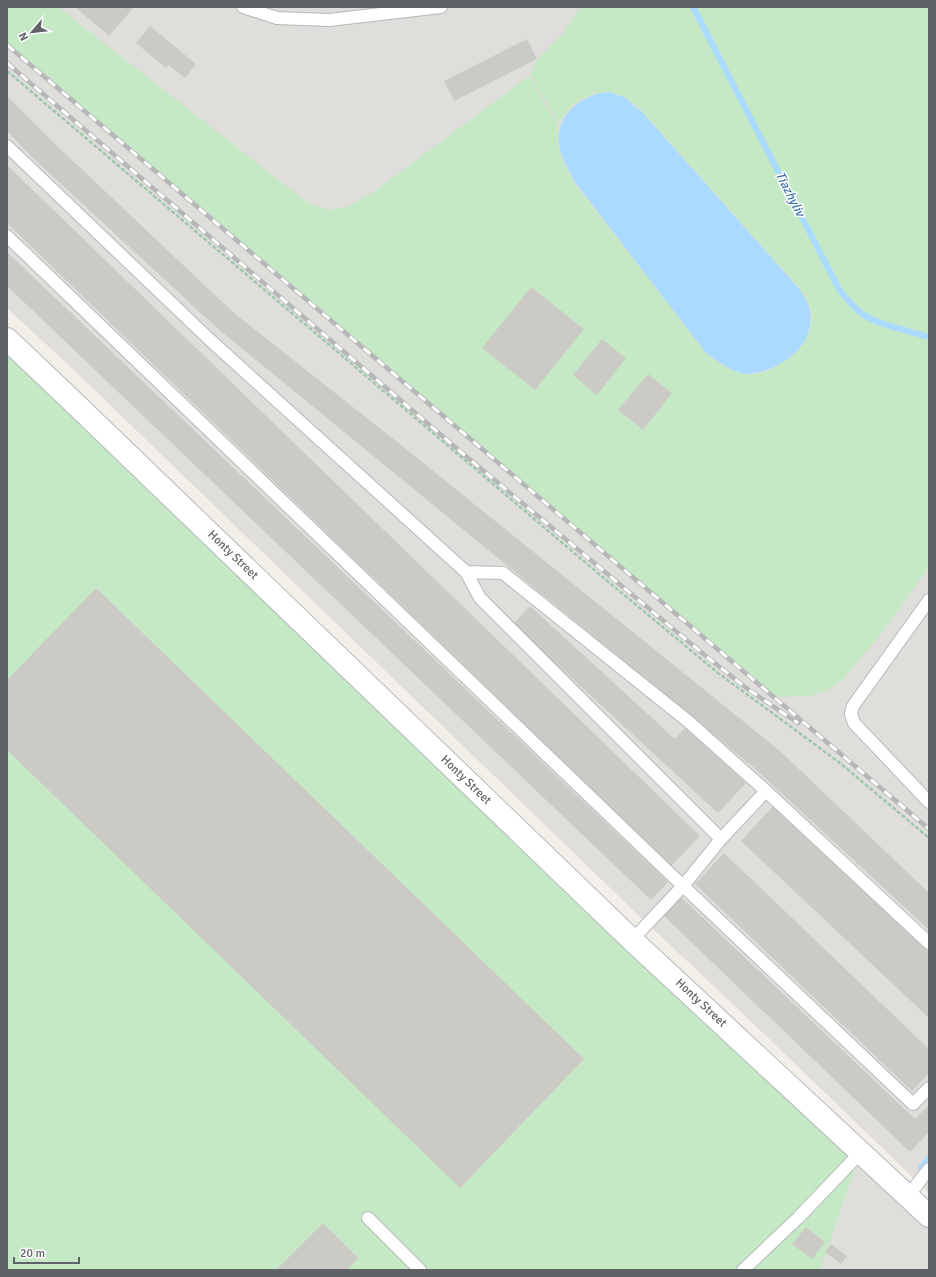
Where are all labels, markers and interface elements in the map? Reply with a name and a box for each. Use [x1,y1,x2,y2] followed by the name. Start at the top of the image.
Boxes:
[12,12,52,52] north arrow
[16,30,31,43] text: N
[772,169,809,221] water label: Tiazhyliv
[205,527,261,583] street label: Honty Street
[438,752,494,808] street label: Honty Street
[672,975,730,1031] street label: Honty Street
[14,1239,79,1265] scale bar
[20,1246,45,1261] text: 20 m

